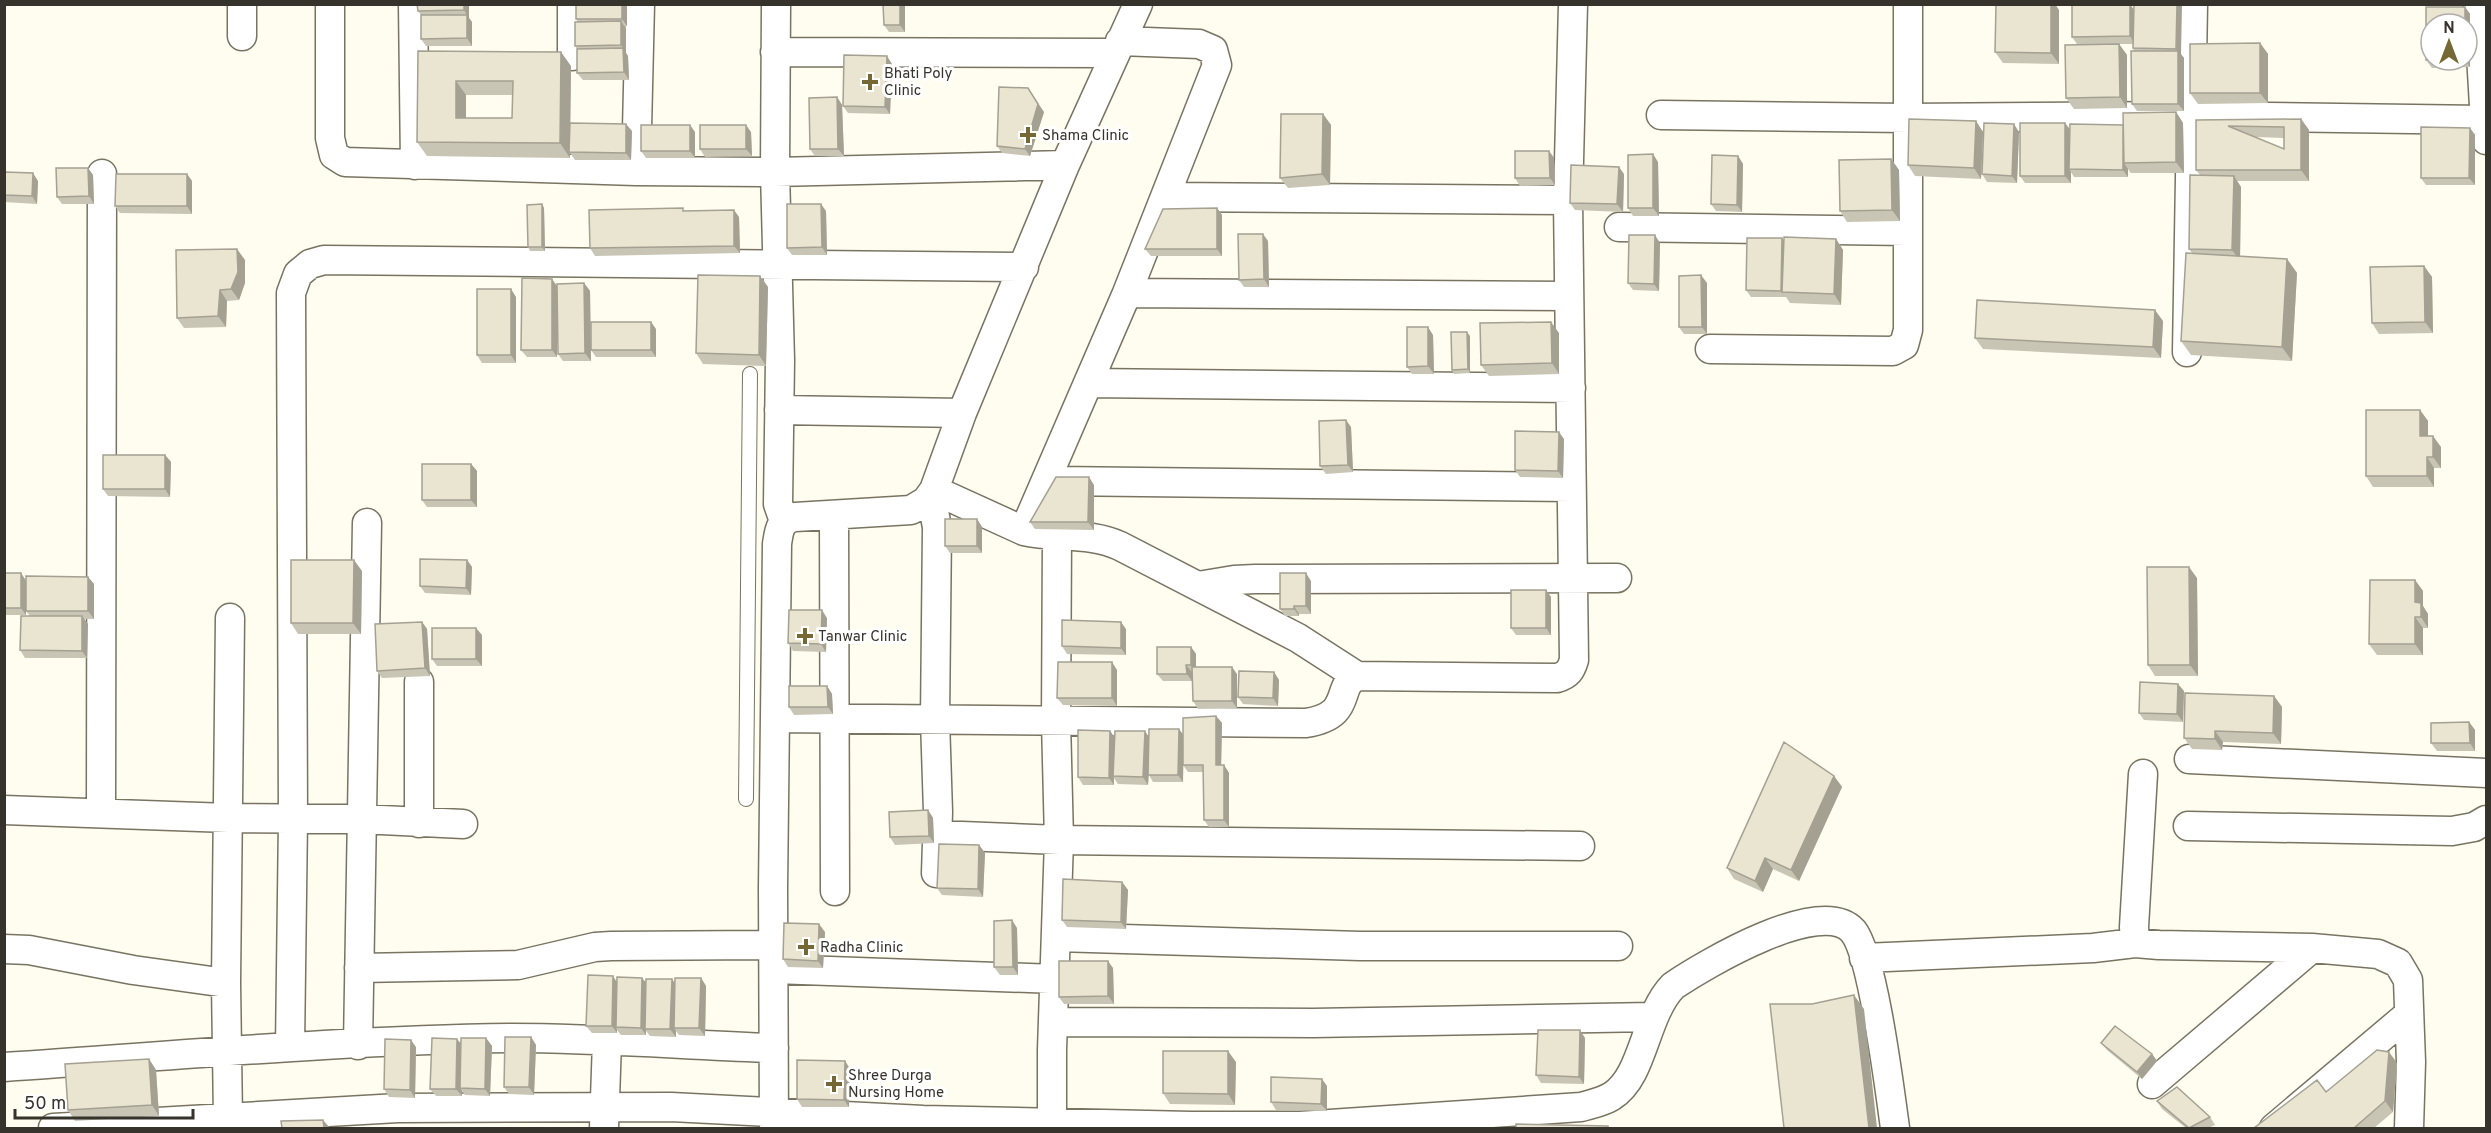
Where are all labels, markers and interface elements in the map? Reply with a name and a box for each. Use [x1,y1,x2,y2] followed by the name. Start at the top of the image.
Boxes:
[2419,12,2479,72] north arrow
[2443,19,2455,39] text: N
[884,65,953,101] place label: Bhati Poly Clinic
[861,73,879,91] marker: Bhati Poly Clinic
[1019,126,1037,144] marker: Shama Clinic
[1042,127,1129,146] place label: Shama Clinic
[796,627,814,645] marker: Tanwar Clinic
[818,628,907,647] place label: Tanwar Clinic
[797,938,815,956] marker: Radha Clinic
[820,939,904,958] place label: Radha Clinic
[848,1067,944,1103] place label: Shree Durga Nursing Home
[825,1075,843,1093] marker: Shree Durga Nursing Home
[15,1082,194,1120] scale bar
[24,1093,66,1116] text: 50 m

